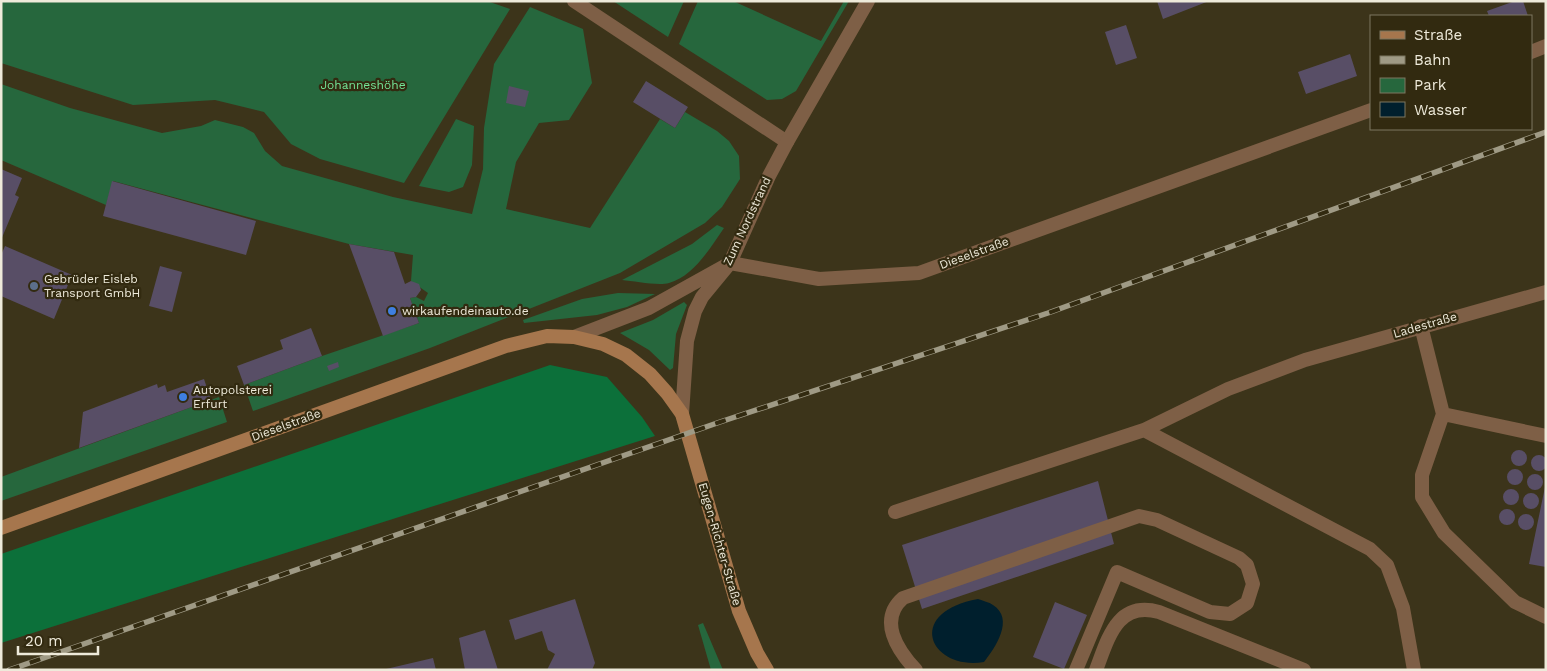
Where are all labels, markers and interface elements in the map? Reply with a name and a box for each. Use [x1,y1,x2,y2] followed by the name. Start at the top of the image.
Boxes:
[1370,15,1532,130] legend
[1414,26,1462,44] text: Straße
[1414,51,1451,69] text: Bahn
[1414,76,1447,94] text: Park
[320,78,406,92] park label: Johanneshöhe
[1414,101,1467,119] text: Wasser
[720,174,774,268] street label: Zum Nordstrand
[937,234,1011,272] street label: Dieselstraße
[44,272,140,300] place label: Gebrüder Eisleb Transport GmbH
[28,280,40,292] marker: Gebrüder Eisleb Transport GmbH
[402,304,529,318] place label: wirkaufendeinauto.de
[386,305,398,317] marker: wirkaufendeinauto.de
[1392,309,1459,341] street label: Ladestraße
[193,383,272,411] place label: Autopolsterei Erfurt
[177,391,189,403] marker: Autopolsterei Erfurt
[249,406,323,444] street label: Dieselstraße
[696,481,744,607] street label: Eugen-Richter-Straße
[18,624,98,656] scale bar
[25,632,63,650] text: 20 m

